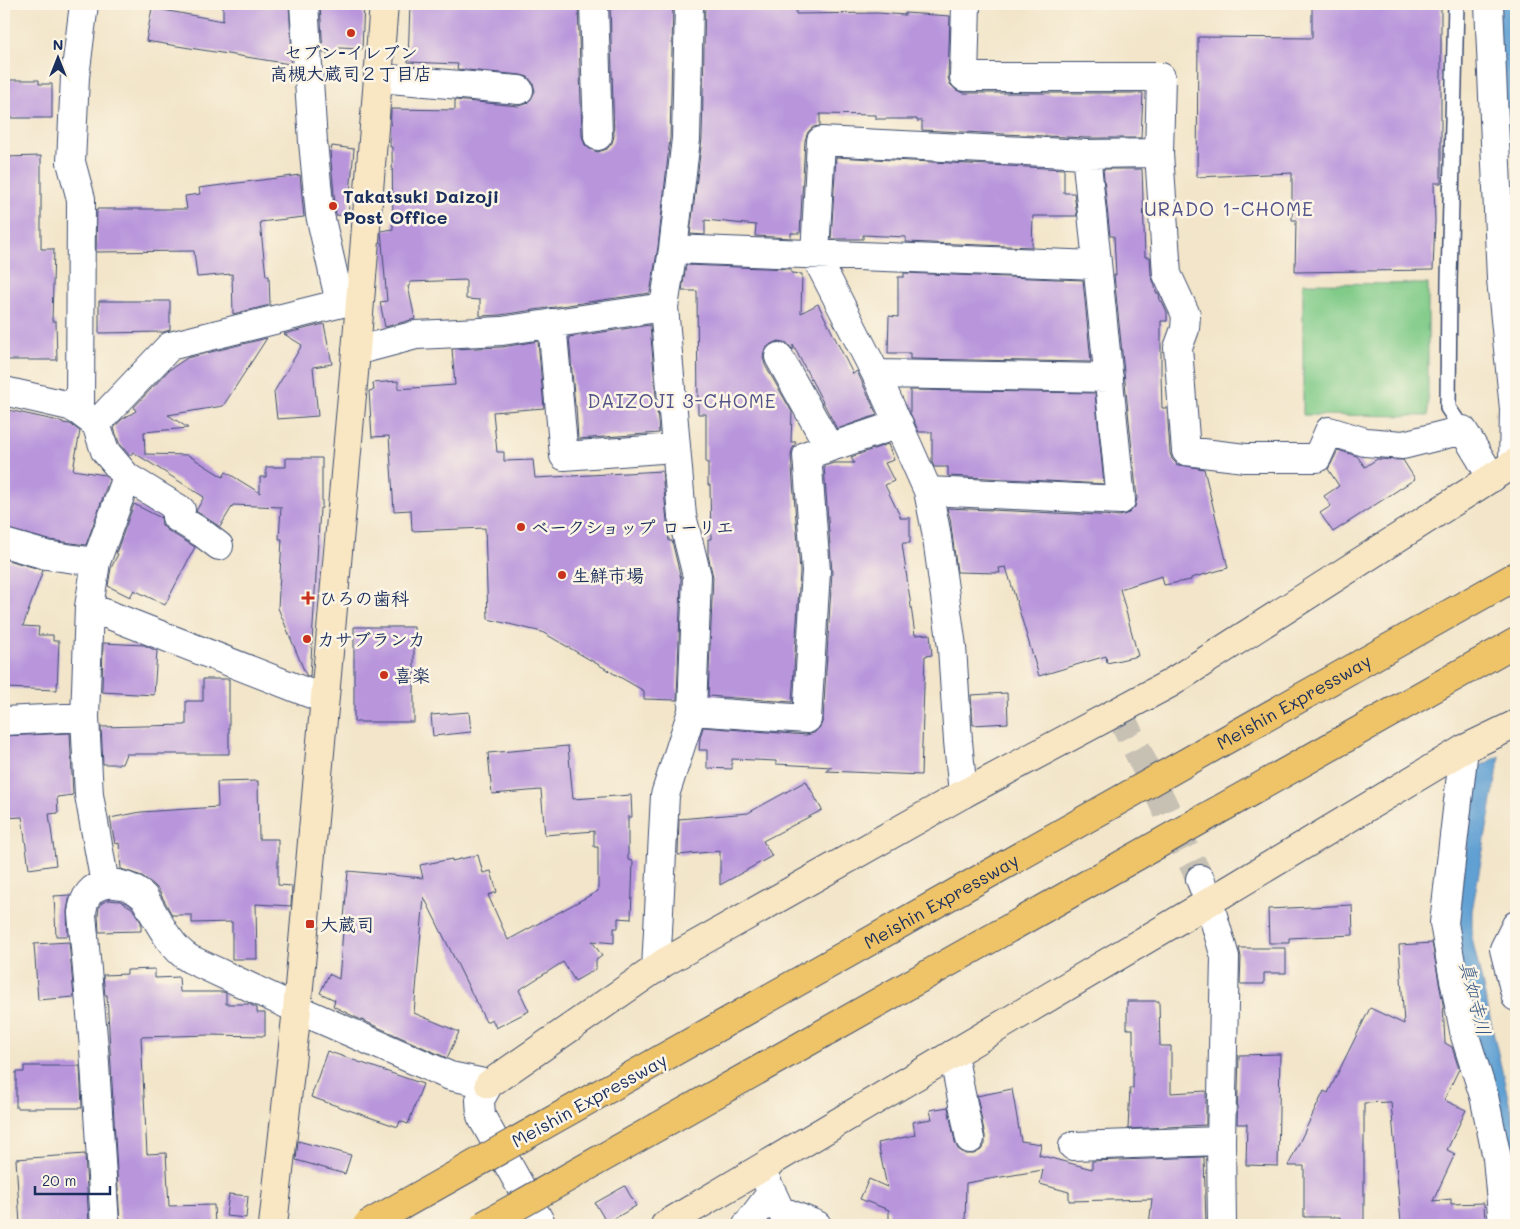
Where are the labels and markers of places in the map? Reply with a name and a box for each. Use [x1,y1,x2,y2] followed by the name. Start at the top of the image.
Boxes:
[345,27,357,39] marker: セブン-イレブン 高槻大蔵司２丁目店
[270,40,432,85] place label: セブン-イレブン 高槻大蔵司２丁目店
[343,184,499,229] place label: Takatsuki Daizoji Post Office
[327,200,339,212] marker: Takatsuki Daizoji Post Office
[531,515,734,539] place label: ベークショップ ローリエ
[515,521,527,533] marker: ベークショップ ローリエ
[572,563,644,587] place label: 生鮮市場
[556,569,568,581] marker: 生鮮市場
[319,586,409,610] place label: ひろの歯科
[301,591,315,605] marker: ひろの歯科
[317,627,426,651] place label: カサブランカ
[301,633,313,645] marker: カサブランカ
[394,663,430,687] place label: 喜楽
[378,669,390,681] marker: 喜楽
[320,912,374,936] place label: 大蔵司
[304,918,316,930] marker: 大蔵司

